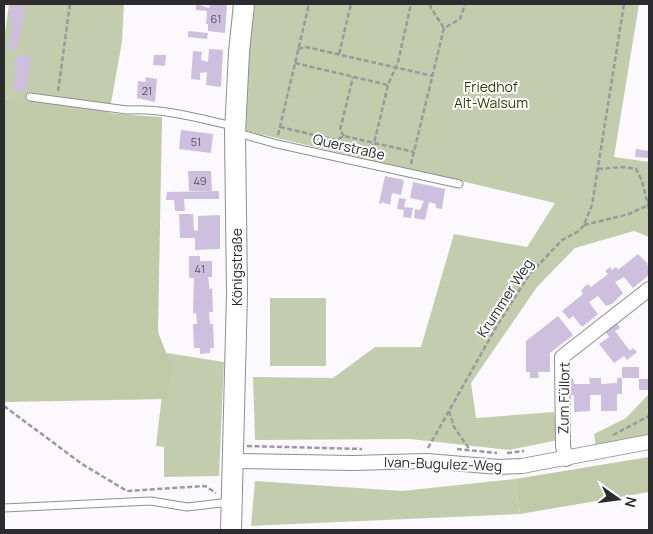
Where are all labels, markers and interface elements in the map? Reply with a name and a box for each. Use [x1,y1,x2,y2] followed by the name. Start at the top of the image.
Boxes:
[211,11,221,26] house number: 61
[454,77,528,112] park label: Friedhof Alt-Walsum
[142,83,152,98] house number: 21
[311,129,387,164] street label: Querstraße
[191,134,201,149] house number: 51
[193,173,207,188] house number: 49
[227,228,246,306] street label: Königstraße
[472,255,537,341] street label: Krummer Weg
[195,261,205,276] house number: 41
[553,361,574,434] street label: Zum Füllort
[384,452,502,475] street label: Ivan-Bugulez-Weg
[593,474,643,524] north arrow
[621,495,642,509] text: N

